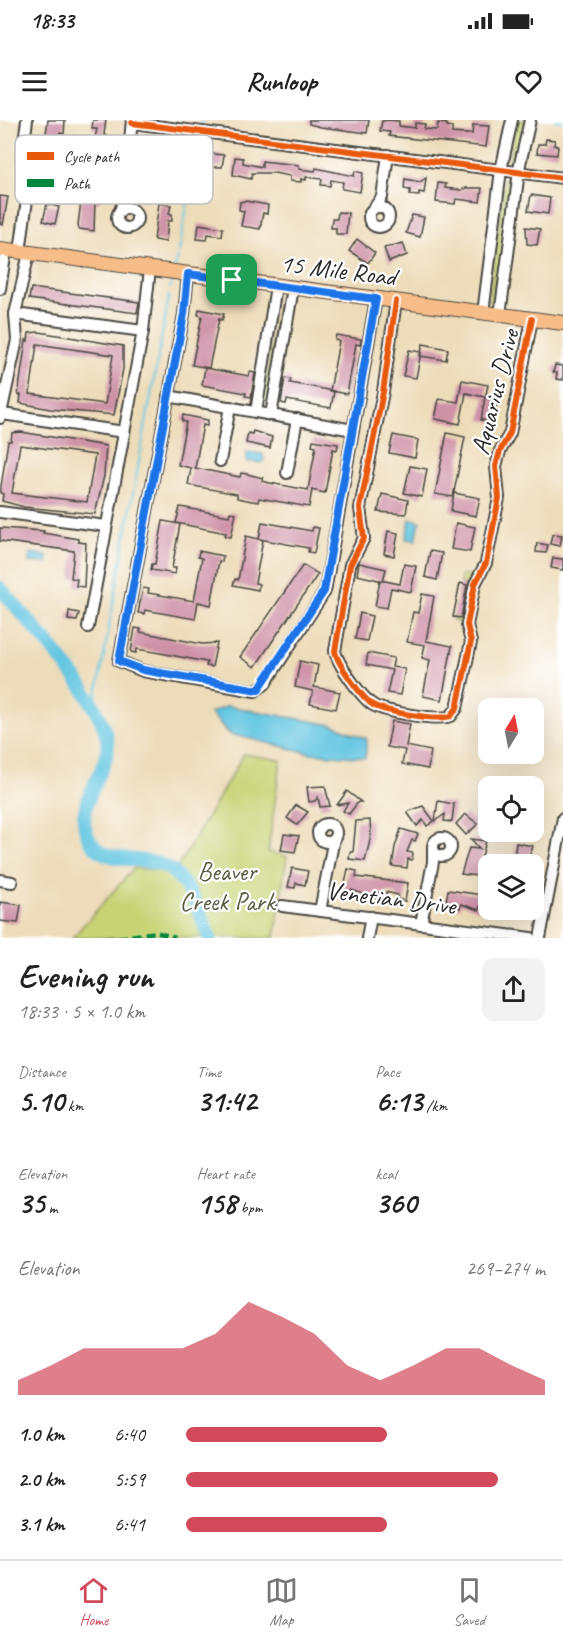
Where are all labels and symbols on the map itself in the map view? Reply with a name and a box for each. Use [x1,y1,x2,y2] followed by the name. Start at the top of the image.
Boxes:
[15,135,213,204] legend
[64,147,120,167] text: Cycle path
[64,174,91,194] text: Path
[278,247,402,294] street label: 15 Mile Road
[206,254,257,305] pin
[464,324,527,458] street label: Aquarius Drive
[478,698,544,764] north arrow
[180,855,277,918] park label: Beaver Creek Park
[324,874,459,922] street label: Venetian Drive

